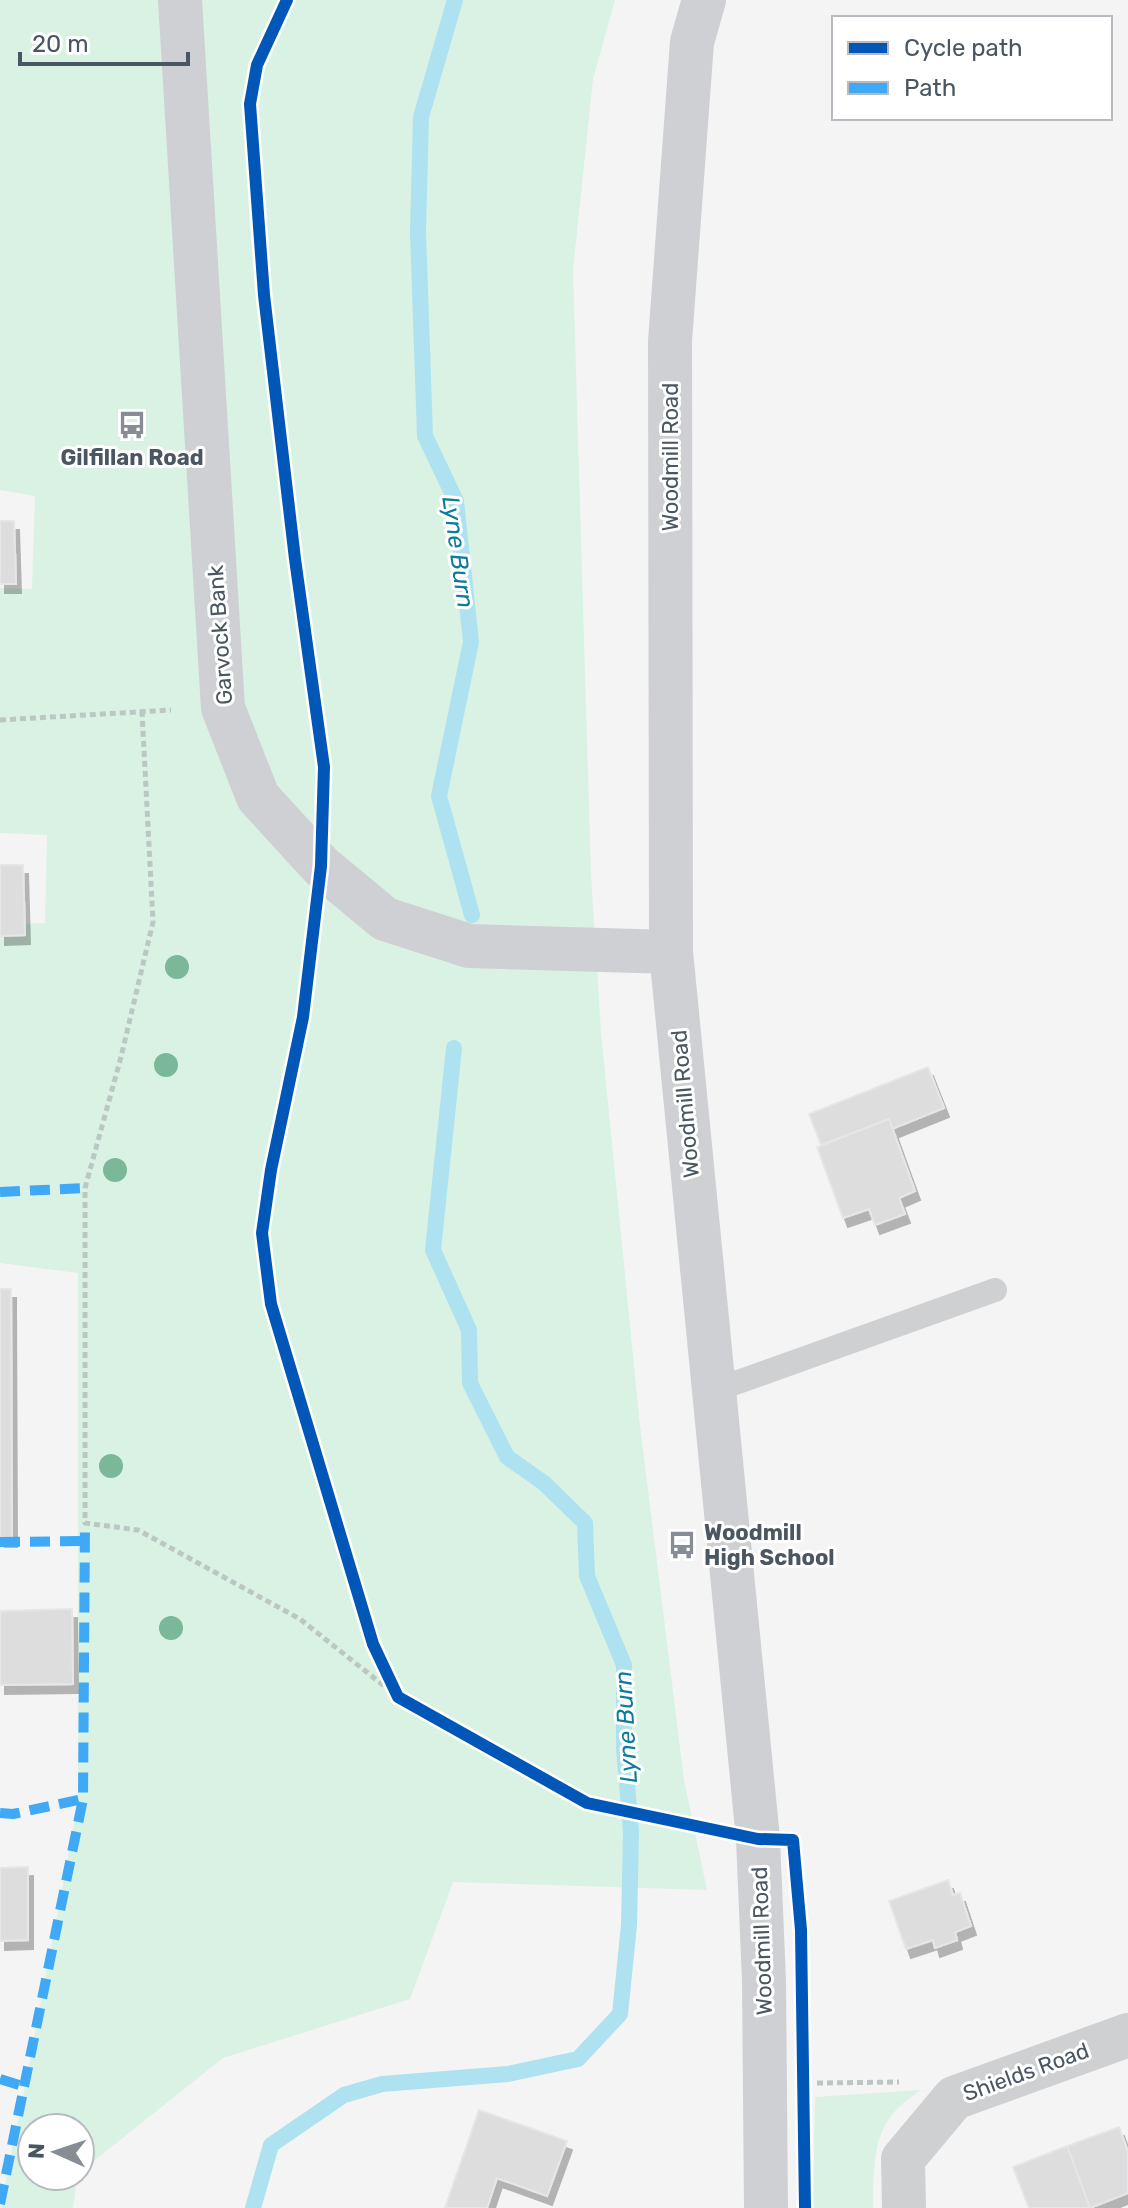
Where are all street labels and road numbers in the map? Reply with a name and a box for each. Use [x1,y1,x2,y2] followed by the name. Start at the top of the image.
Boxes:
[657,383,684,531] street label: Woodmill Road
[202,564,238,706] street label: Garvock Bank
[665,1029,705,1179] street label: Woodmill Road
[746,1866,778,2016] street label: Woodmill Road
[959,2037,1093,2107] street label: Shields Road

